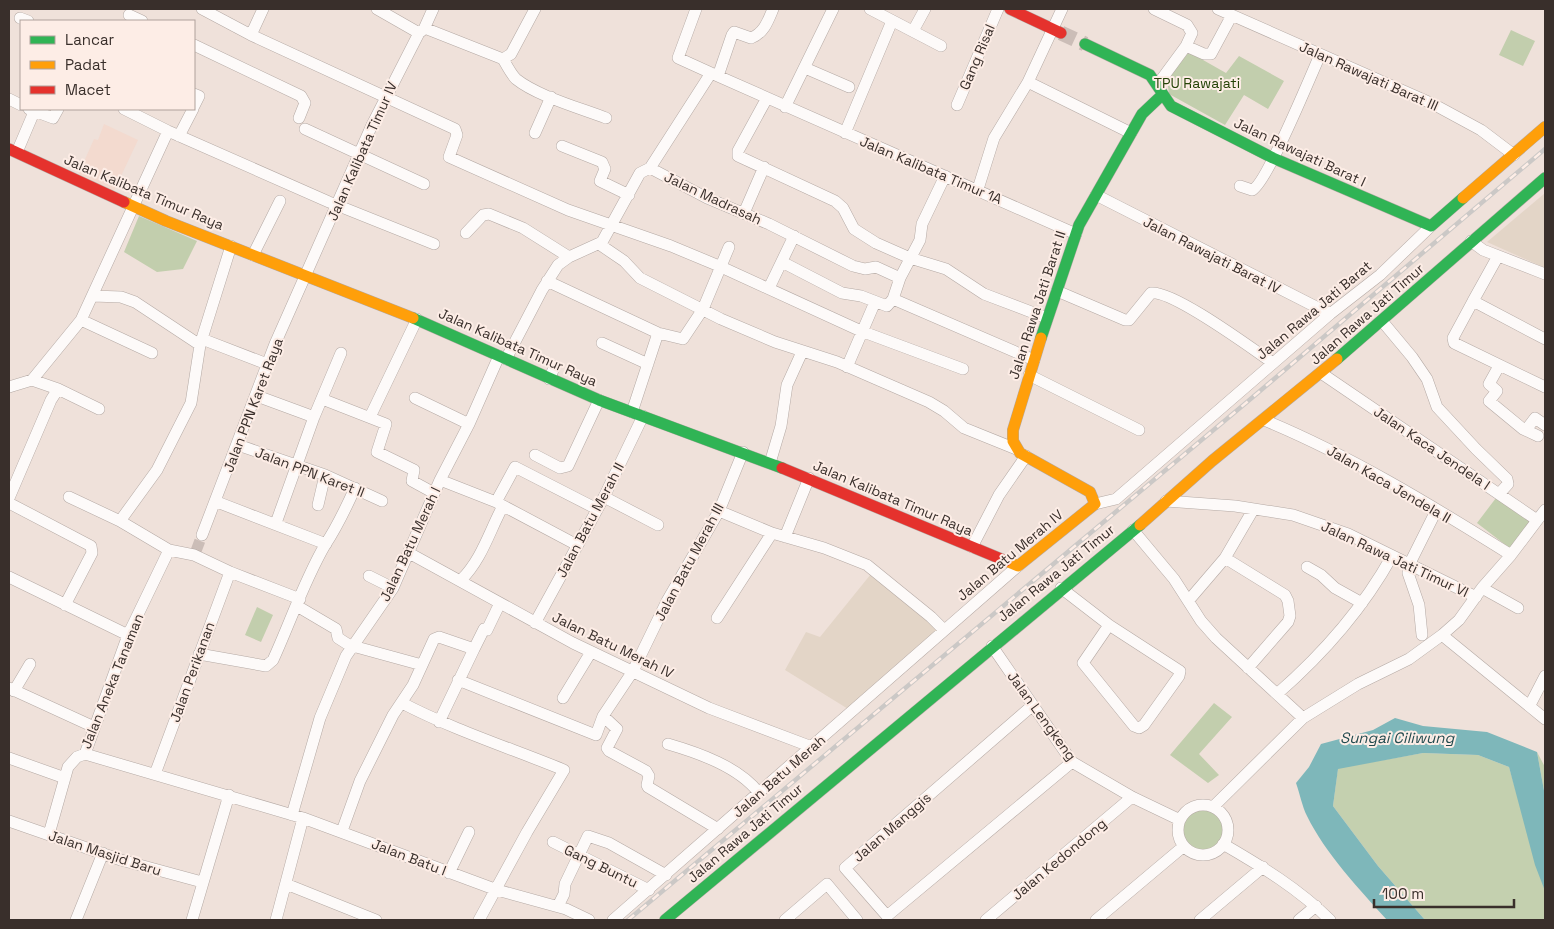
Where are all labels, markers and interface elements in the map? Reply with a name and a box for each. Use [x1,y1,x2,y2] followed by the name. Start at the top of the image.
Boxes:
[20,20,195,110] legend
[955,21,999,93] street label: Gang Risal
[65,30,115,49] text: Lancar
[1297,37,1441,115] street label: Jalan Rawajati Barat III
[65,55,107,74] text: Padat
[1154,74,1240,92] park label: TPU Rawajati
[323,78,401,223] street label: Jalan Kalibata Timur IV
[65,80,111,99] text: Macet
[1231,114,1369,190] street label: Jalan Rawajati Barat I
[857,132,1005,208] street label: Jalan Kalibata Timur 1A
[61,150,227,234] street label: Jalan Kalibata Timur Raya
[661,168,765,228] street label: Jalan Madrasah
[1140,212,1284,298] street label: Jalan Rawajati Barat IV
[1004,229,1070,381] street label: Jalan Rawa Jati Barat II
[1253,257,1375,363] street label: Jalan Rawa Jati Barat
[1306,260,1428,368] street label: Jalan Rawa Jati Timur
[436,304,600,390] street label: Jalan Kalibata Timur Raya
[219,335,287,475] street label: Jalan PPN Karet Raya
[1370,402,1494,494] street label: Jalan Kaca Jendela I
[1324,441,1454,527] street label: Jalan Kaca Jendela II
[253,443,367,501] street label: Jalan PPN Karet II
[810,456,976,540] street label: Jalan Kalibata Timur Raya
[552,459,628,581] street label: Jalan Batu Merah II
[376,484,444,604] street label: Jalan Batu Merah I
[650,500,728,624] street label: Jalan Batu Merah III
[953,505,1067,605] street label: Jalan Batu Merah IV
[1318,517,1472,601] street label: Jalan Rawa Jati Timur VI
[994,520,1118,626] street label: Jalan Rawa Jati Timur
[549,608,677,682] street label: Jalan Batu Merah IV
[77,611,147,751] street label: Jalan Aneka Tanaman
[166,619,218,725] street label: Jalan Perikanan
[1004,668,1080,764] street label: Jalan Lengkeng
[1340,728,1455,747] water label: Sungai Ciliwung
[729,731,829,821] street label: Jalan Batu Merah
[684,779,806,887] street label: Jalan Rawa Jati Timur
[849,788,935,866] street label: Jalan Manggis
[1008,814,1110,904] street label: Jalan Kedondong
[46,826,164,880] street label: Jalan Masjid Baru
[369,835,449,879] street label: Jalan Batu I
[561,840,641,892] street label: Gang Buntu
[1374,876,1514,908] scale bar
[1382,884,1424,903] text: 100 m

